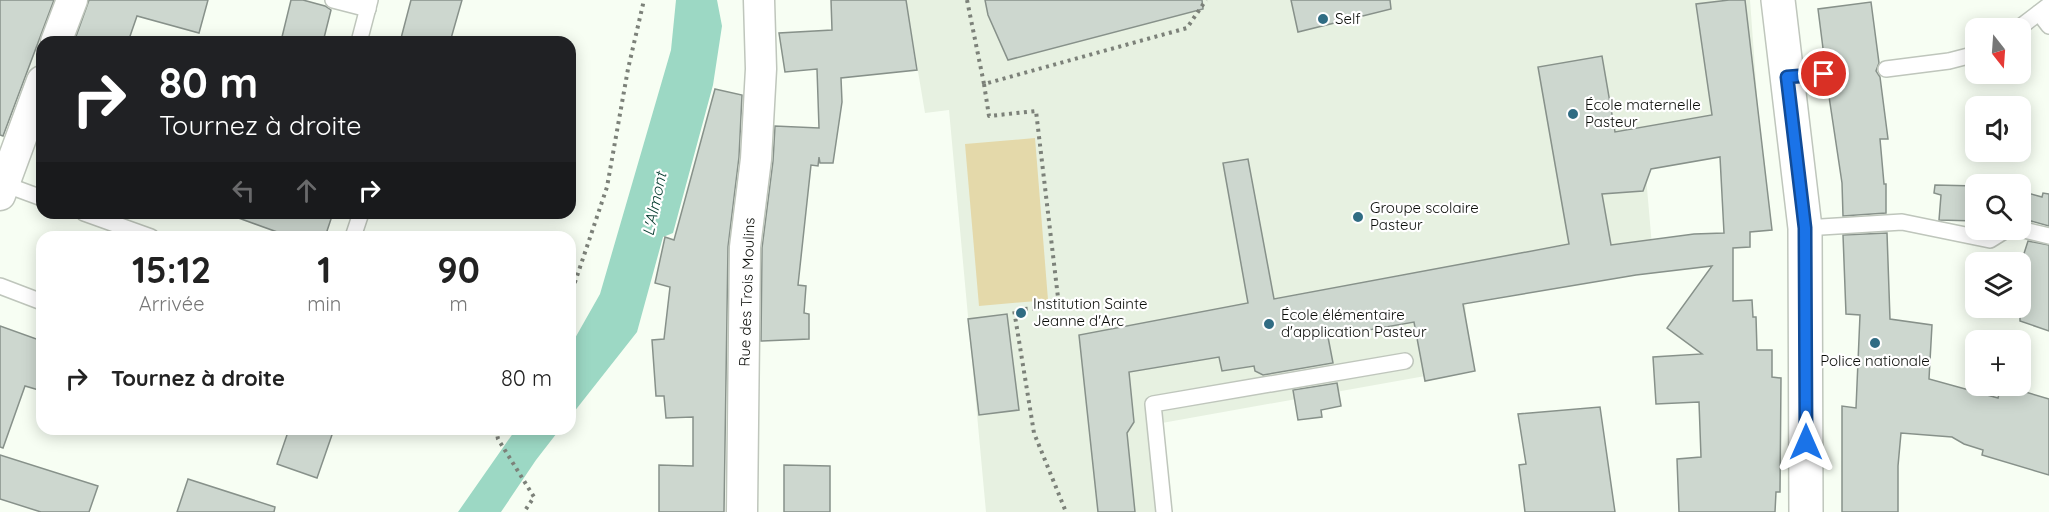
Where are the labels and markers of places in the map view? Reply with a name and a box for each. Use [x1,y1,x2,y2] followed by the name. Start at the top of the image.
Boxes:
[1335,9,1361,28] place label: Self
[1316,12,1330,26] marker: Self
[1798,48,1849,99] pin
[1585,95,1701,131] place label: École maternelle Pasteur
[1566,107,1580,121] marker: École maternelle Pasteur
[1370,198,1479,234] place label: Groupe scolaire Pasteur
[1351,210,1365,224] marker: Groupe scolaire Pasteur
[1033,294,1147,330] place label: Institution Sainte Jeanne d'Arc
[1281,305,1427,341] place label: École élémentaire d'application Pasteur
[1014,306,1028,320] marker: Institution Sainte Jeanne d'Arc
[1262,317,1276,331] marker: École élémentaire d'application Pasteur
[1868,336,1882,350] marker: Police nationale
[1820,351,1930,370] place label: Police nationale

